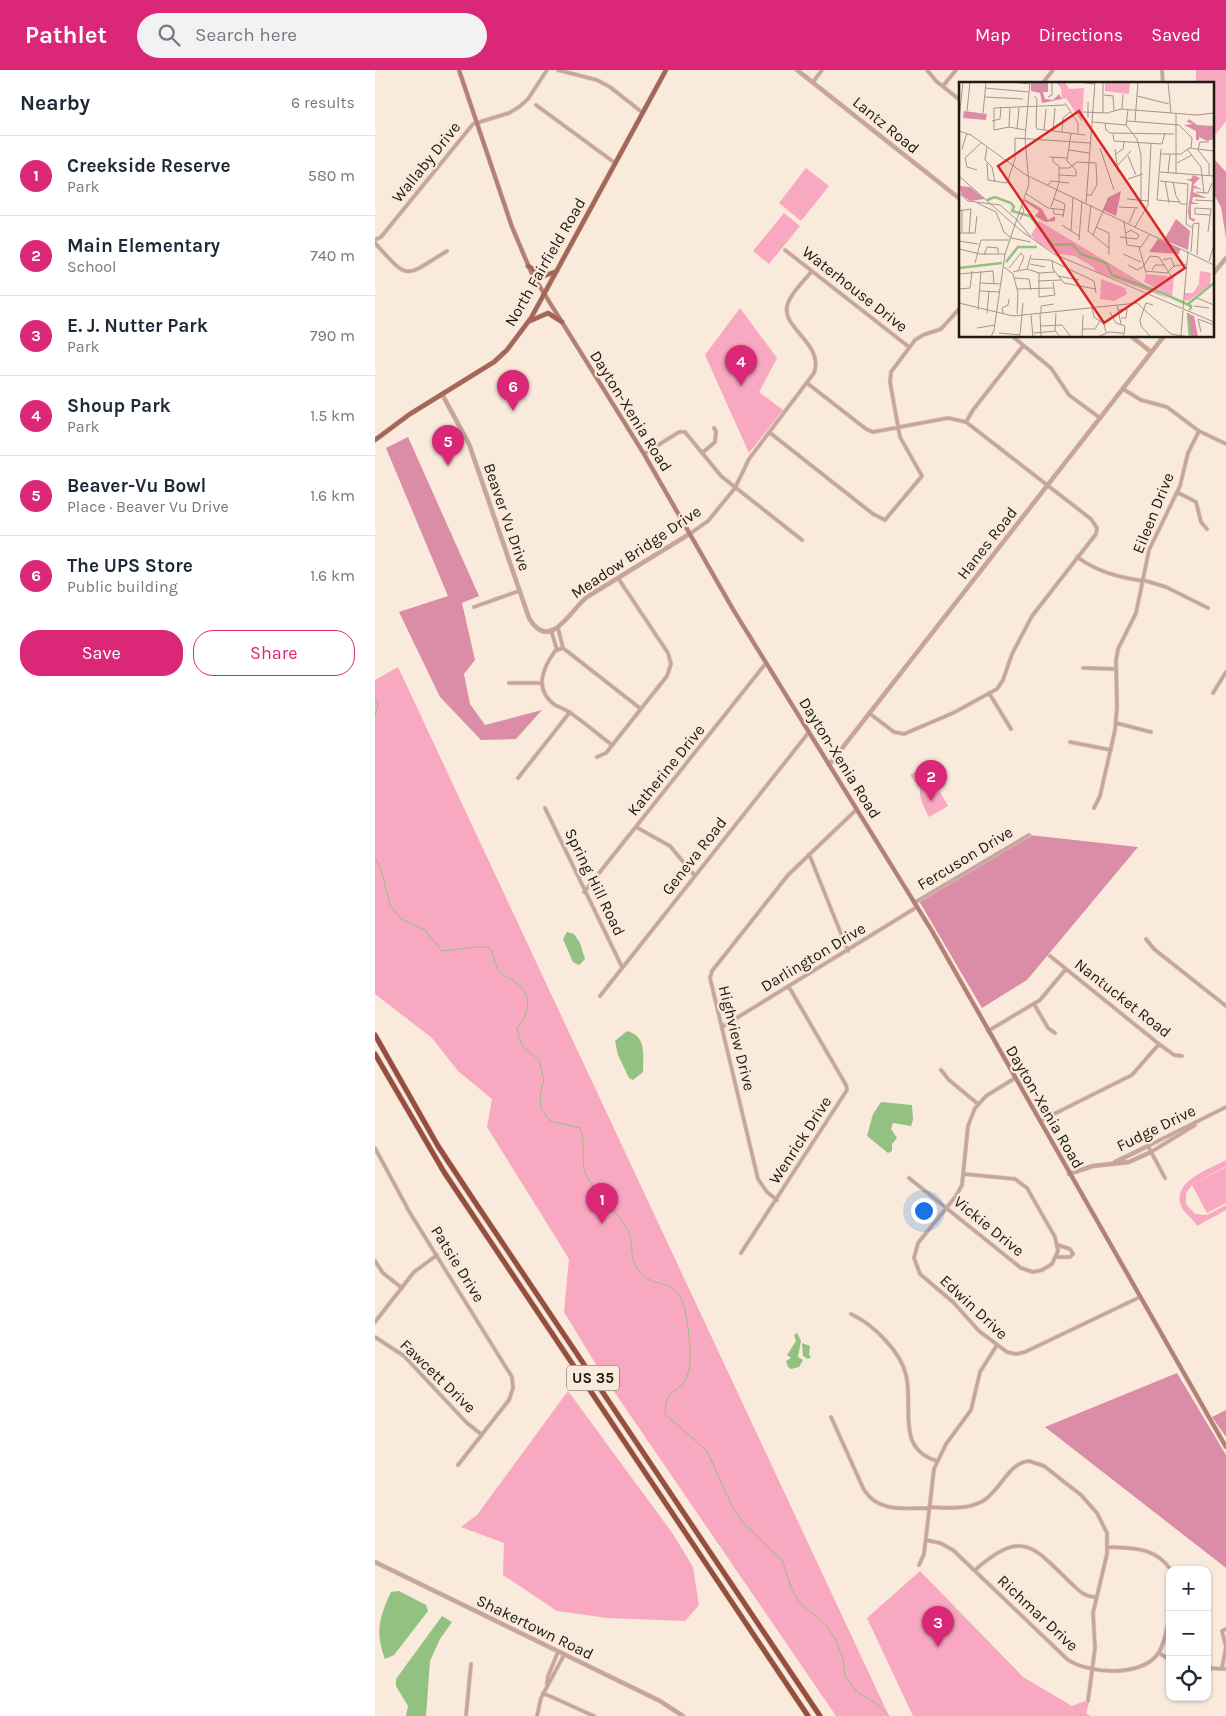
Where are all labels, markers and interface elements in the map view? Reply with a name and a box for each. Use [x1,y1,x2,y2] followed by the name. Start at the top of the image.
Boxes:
[137,13,487,58] search box
[25,21,107,49] text: Pathlet
[155,21,183,49] icon: search
[195,24,297,46] text: Search here
[975,24,1011,46] text: Map
[1039,24,1123,46] text: Directions
[1151,24,1201,46] text: Saved
[959,82,1213,338] inset map
[20,91,90,115] text: Nearby
[849,92,923,158] street label: Lantz Road
[291,93,355,112] text: 6 results
[388,118,464,206] street label: Wallaby Drive
[67,155,230,177] text: Creekside Reserve
[33,166,39,185] text: 1
[308,166,355,185] text: 580 m
[67,177,99,196] text: Park
[500,194,590,330] street label: North Fairfield Road
[67,235,220,257] text: Main Elementary
[799,242,911,336] street label: Waterhouse Drive
[31,246,41,265] text: 2
[310,246,355,265] text: 740 m
[67,257,117,276] text: School
[67,315,208,337] text: E. J. Nutter Park
[31,326,41,345] text: 3
[310,326,355,345] text: 790 m
[67,337,99,356] text: Park
[725,345,757,386] pin: 4
[586,347,676,475] street label: Dayton-Xenia Road
[497,370,529,411] pin: 6
[67,395,171,417] text: Shoup Park
[31,406,41,425] text: 4
[310,406,355,425] text: 1.5 km
[67,417,99,436] text: Park
[432,425,464,466] pin: 5
[480,461,534,573] street label: Beaver Vu Drive
[1128,470,1178,556] street label: Eileen Drive
[67,475,206,497] text: Beaver-Vu Bowl
[31,486,41,505] text: 5
[310,486,355,505] text: 1.6 km
[67,497,229,516] text: Place · Beaver Vu Drive
[567,501,705,603] street label: Meadow Bridge Drive
[953,503,1021,583] street label: Hanes Road
[67,555,193,577] text: The UPS Store
[31,566,41,585] text: 6
[310,566,355,585] text: 1.6 km
[67,577,178,596] text: Public building
[20,630,183,676] button: Save
[193,630,355,676] button: Share
[795,694,885,822] street label: Dayton-Xenia Road
[623,720,709,820] street label: Katherine Drive
[915,760,947,801] pin: 2
[658,813,730,899] street label: Geneva Road
[914,822,1016,894] street label: Fercuson Drive
[561,825,629,939] street label: Spring Hill Road
[757,918,869,996] street label: Darlington Drive
[1071,954,1175,1042] street label: Nantucket Road
[715,983,759,1093] street label: Highview Drive
[1002,1042,1088,1172] street label: Dayton-Xenia Road
[765,1093,835,1187] street label: Wenrick Drive
[1113,1101,1199,1155] street label: Fudge Drive
[586,1183,618,1224] pin: 1
[950,1192,1028,1260] street label: Vickie Drive
[911,1198,937,1224] your location
[427,1222,489,1306] street label: Patsie Drive
[936,1271,1012,1343] street label: Edwin Drive
[396,1335,480,1417] street label: Fawcett Drive
[567,1366,619,1390] road number: US 35
[1166,1566,1211,1701] map controls
[1166,1566,1211,1611] button: +
[994,1571,1082,1655] street label: Richmar Drive
[473,1590,597,1664] street label: Shakertown Road
[922,1606,954,1647] pin: 3
[1166,1611,1211,1656] button: −
[1166,1656,1211,1701] button: locate

